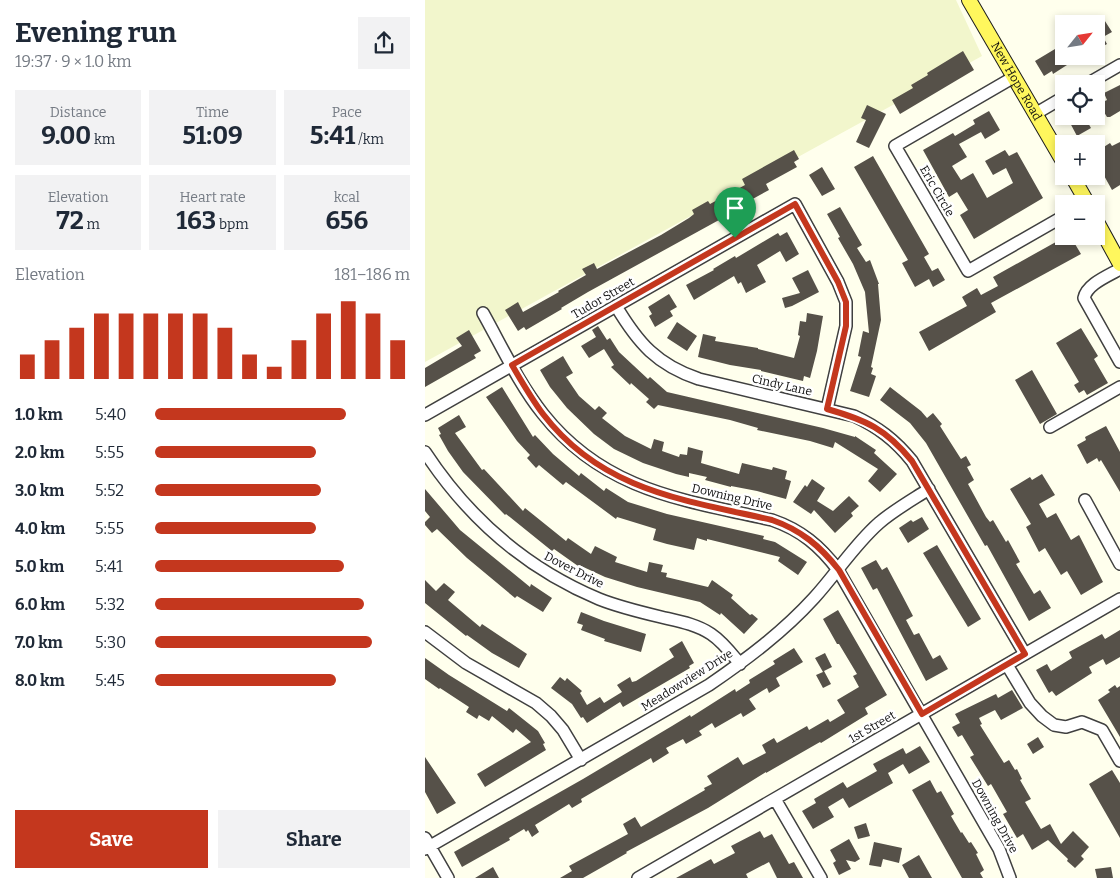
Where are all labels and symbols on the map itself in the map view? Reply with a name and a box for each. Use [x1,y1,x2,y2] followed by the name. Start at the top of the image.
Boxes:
[1055,15,1105,65] north arrow
[988,40,1045,123] street label: New Hope Road
[917,163,957,219] street label: Eric Circle
[714,187,756,238] pin
[569,274,637,322] street label: Tudor Street
[750,371,814,399] street label: Cindy Lane
[690,481,774,513] street label: Downing Drive
[542,549,606,591] street label: Dover Drive
[639,646,735,714] street label: Meadowview Drive
[846,708,898,746] street label: 1st Street
[969,777,1021,855] street label: Downing Drive

